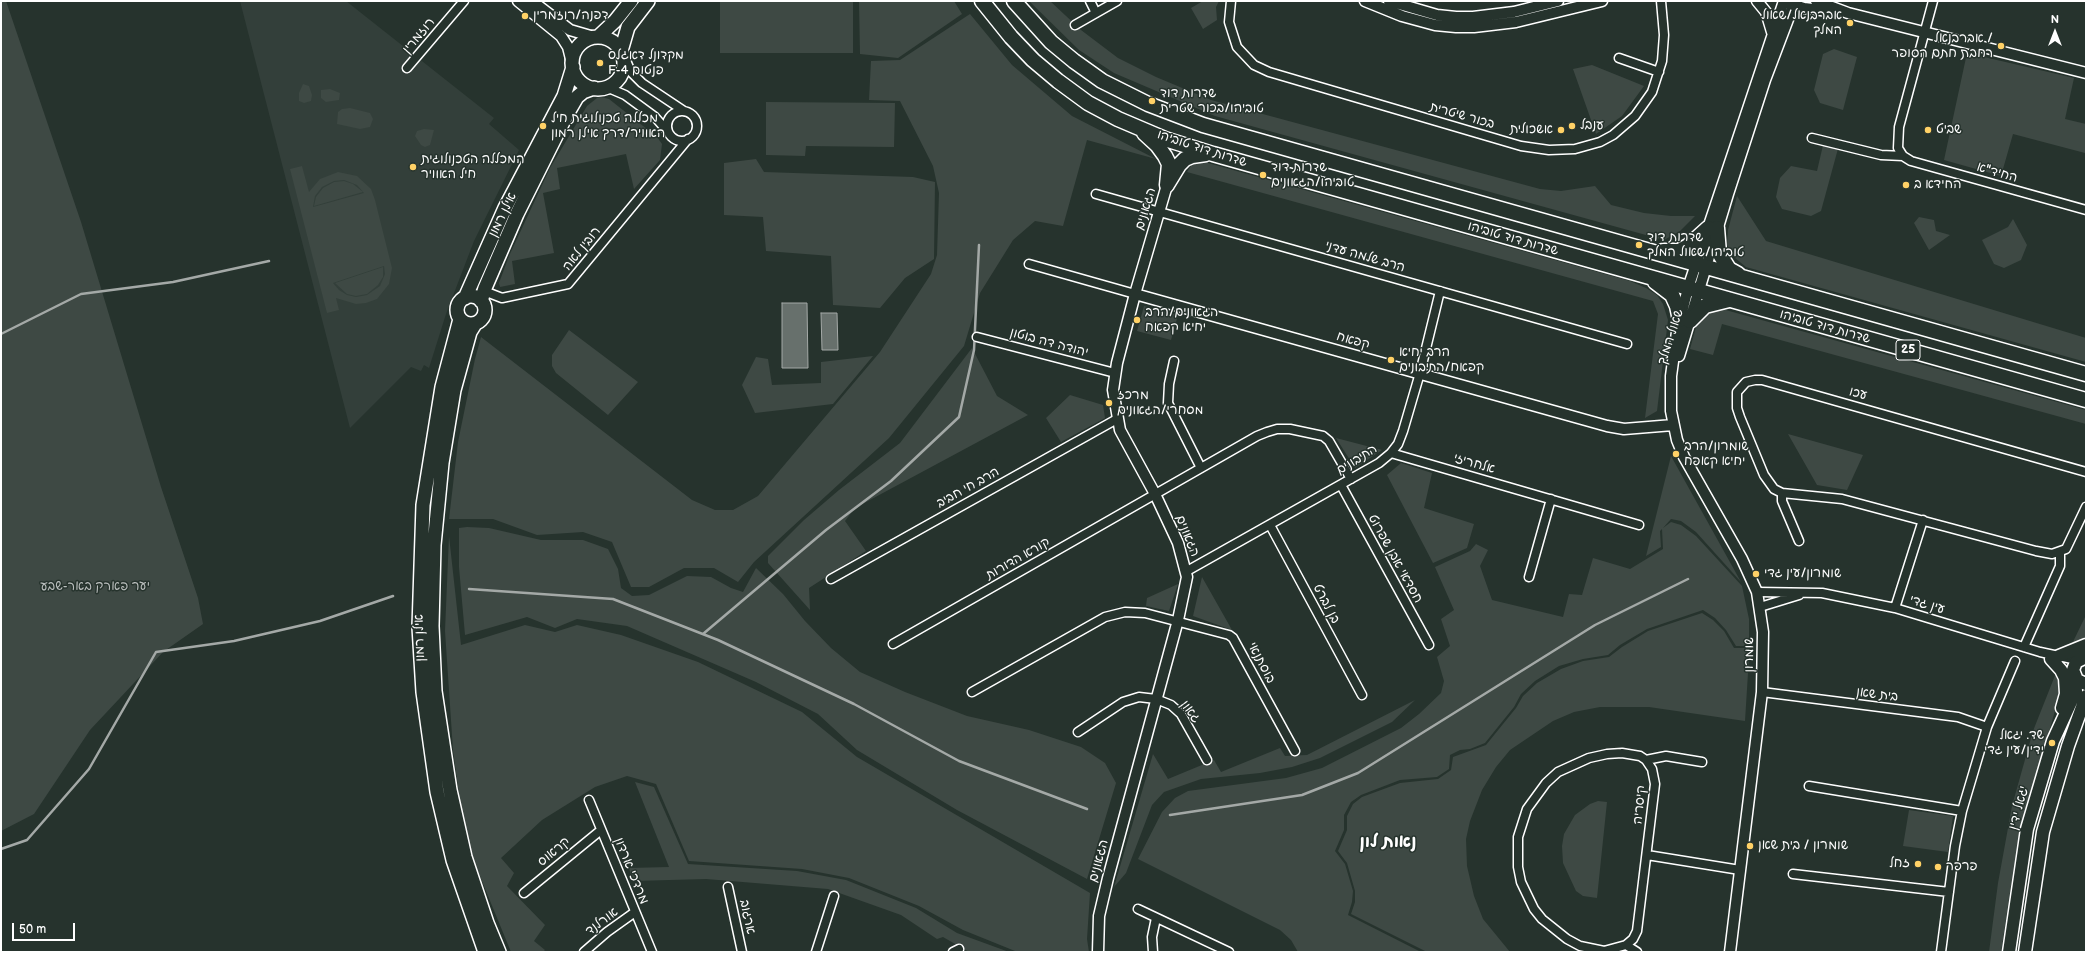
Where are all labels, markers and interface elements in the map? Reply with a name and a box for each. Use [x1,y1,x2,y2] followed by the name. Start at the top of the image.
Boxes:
[533,8,608,24] place label: דפנה/רוזמרין
[1761,8,1842,39] place label: אברבנאל/שאול המלך
[520,11,530,21] marker: דפנה/רוזמרין
[2035,12,2075,52] north arrow
[2051,13,2059,26] text: N
[399,15,439,57] street label: רוזמרין
[1845,18,1855,28] marker: אברבנאל/שאול המלך
[1892,31,1993,62] place label: אברבנאל / רחבת חתם הסופר
[1996,41,2006,51] marker: אברבנאל / רחבת חתם הסופר
[608,48,684,79] place label: מקדונל דאגלס F-4 פנטום
[595,58,605,68] marker: מקדונל דאגלס F-4 פנטום
[1160,86,1264,117] place label: שדרות דוד טוביהו/בכור שטרית
[1147,96,1157,106] marker: שדרות דוד טוביהו/בכור שטרית
[1428,99,1496,133] street label: בכור שיטרית
[551,111,665,142] place label: מכללה טכנולוגית חיל האוויר/דרך אילן רמון
[1580,118,1604,134] place label: ענבל
[538,121,548,131] marker: מכללה טכנולוגית חיל האוויר/דרך אילן רמון
[1567,121,1577,131] marker: ענבל
[1510,122,1553,138] place label: אשכולית
[1936,122,1962,138] place label: שביט
[1556,125,1566,135] marker: אשכולית
[1923,125,1933,135] marker: שביט
[1155,127,1249,171] street label: שדרות דוד טוביהו
[421,152,524,183] place label: המכללה הטכנולוגית חיל האוויר
[1271,160,1355,191] place label: שדרות דוד טוביהו/הגאונים
[1975,160,2019,186] street label: החיד"א
[408,162,418,172] marker: המכללה הטכנולוגית חיל האוויר
[1258,170,1268,180] marker: שדרות דוד טוביהו/הגאונים
[1914,177,1961,193] place label: החידא ב
[1901,180,1911,190] marker: החידא ב
[1132,186,1160,232] street label: הגאונים
[486,190,520,240] street label: אילן רמון
[1466,219,1560,259] street label: שדרות דוד טוביהו
[560,224,604,274] street label: רובין לאה
[1647,230,1745,261] place label: שדרות דוד טוביהו/שאול המלך
[1323,238,1407,276] street label: הרב שלמה עדני
[1634,240,1644,250] marker: שדרות דוד טוביהו/שאול המלך
[1145,305,1218,336] place label: הגאונים/הרב יחיא קפאח
[1655,307,1687,367] street label: שאול המלך
[1778,307,1872,347] street label: שדרות דוד טוביהו
[1132,315,1142,325] marker: הגאונים/הרב יחיא קפאח
[1008,325,1090,361] street label: יהודה דה בוטון
[1335,329,1371,353] street label: קפאח
[1896,340,1920,360] road number: 25
[1399,345,1484,376] place label: הרב יחיא קפאח/התיבונים
[1386,355,1396,365] marker: הרב יחיא קפאח/התיבונים
[1847,384,1869,404] street label: עכו
[1117,388,1203,419] place label: מרכז מסחרי/הגאונים
[1104,398,1114,408] marker: מרכז מסחרי/הגאונים
[1684,439,1749,470] place label: שומרון/הרב יחיא קאפח
[1334,441,1380,479] street label: התיבונים
[1671,449,1681,459] marker: שומרון/הרב יחיא קאפח
[1451,451,1497,477] street label: אלחריזי
[934,464,1002,512] street label: הרב חי חביב
[1364,512,1426,606] street label: חסדאי אבן שפרוט
[1172,513,1202,559] street label: הגאונים
[983,534,1053,584] street label: קורא הדורות
[1764,566,1841,582] place label: שומרון/עין גדי
[1751,569,1761,579] marker: שומרון/עין גדי
[40,579,150,595] park label: יער פארק באר-שבע
[1309,582,1343,626] street label: בן לברט
[1907,592,1947,618] street label: עין גדי
[411,614,429,662] street label: אילן רמון
[1742,637,1758,673] street label: שומרון
[1244,640,1278,686] street label: בוסתנאי
[1855,685,1899,705] street label: בית שאן
[1177,698,1203,726] street label: גאון
[1984,728,2044,759] place label: שד. יגאל ידין/עין גדי
[2047,738,2057,748] marker: שד. יגאל ידין/עין גדי
[2006,784,2032,832] street label: יגאל ידין
[1630,785,1650,825] street label: קיסריה
[1360,833,1416,853] district label: נאות לון
[535,834,573,870] street label: קראוס
[611,835,651,907] street label: מרדכי ארדון
[1086,838,1112,884] street label: הגאונים
[1758,838,1848,854] place label: שומרון / בית שאן
[1745,841,1755,851] marker: שומרון / בית שאן
[1889,856,1910,872] place label: זחל
[1913,859,1923,869] marker: זחל
[1946,859,1977,875] place label: פרפר
[1933,862,1943,872] marker: פרפר
[736,898,758,936] street label: ארגוב
[583,905,621,939] street label: אורלנד
[14,915,77,941] scale bar
[19,922,46,937] text: 50 m

